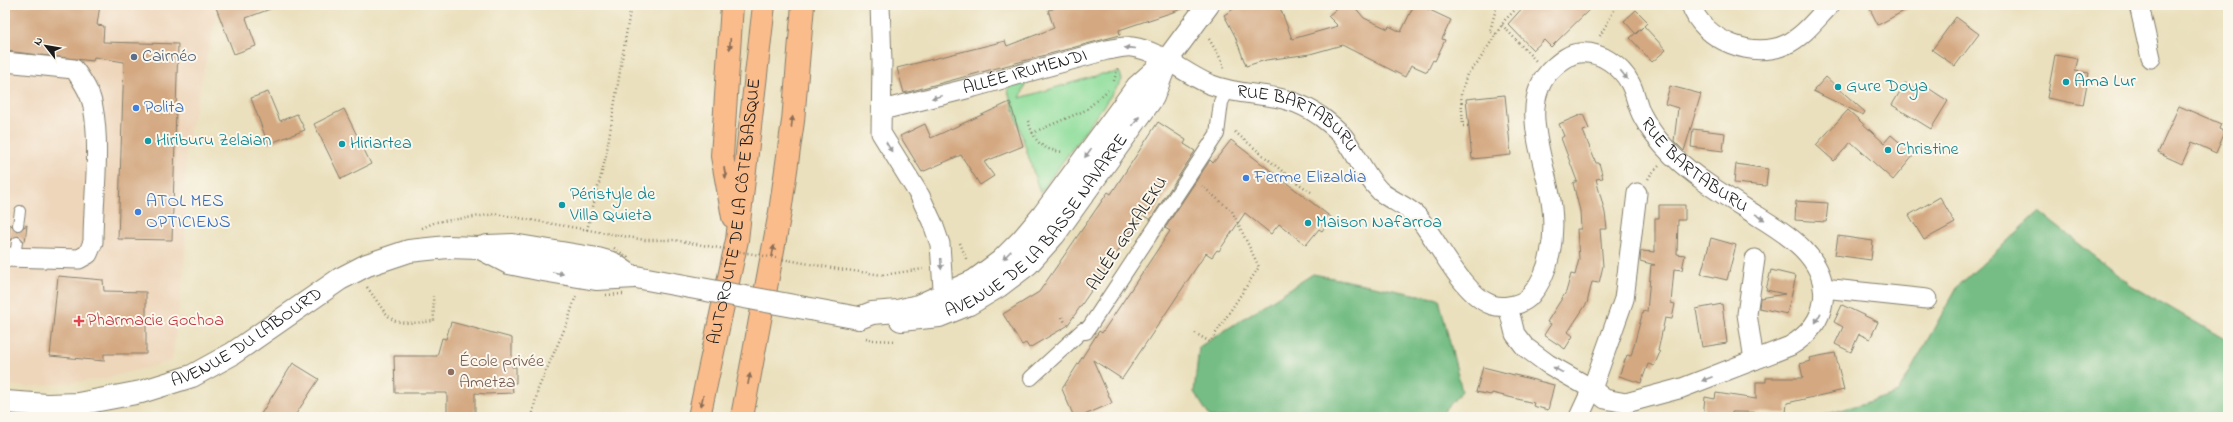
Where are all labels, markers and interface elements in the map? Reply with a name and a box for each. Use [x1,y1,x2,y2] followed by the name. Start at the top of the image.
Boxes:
[26,26,66,66] north arrow
[30,34,47,49] text: N
[727,38,734,50] one-way arrow
[960,43,1090,102] street label: ALLÉE IRUMENDI
[142,44,197,70] place label: Cairnéo
[1124,45,1136,52] one-way arrow
[129,52,139,62] marker: Cairnéo
[1620,69,1628,80] one-way arrow
[2074,69,2136,95] place label: Ama Lur
[1846,74,1928,100] place label: Gure Doya
[702,77,768,347] street label: AUTOROUTE DE LA CÔTE BASQUE
[2061,77,2071,87] marker: Ama Lur
[1235,79,1364,158] street label: RUE BARTABURU
[1833,82,1843,92] marker: Gure Doya
[931,94,943,100] one-way arrow
[144,95,184,121] place label: Polita
[131,103,141,113] marker: Polita
[1633,113,1753,220] street label: RUE BARTABURU
[1132,115,1140,126] one-way arrow
[789,116,796,128] one-way arrow
[156,128,272,154] place label: Hiriburu Zelaian
[941,129,1135,325] street label: AVENUE DE LA BASSE NAVARRE
[350,131,412,157] place label: Hiriartea
[143,136,153,146] marker: Hiriburu Zelaian
[1896,137,1960,163] place label: Christine
[337,139,347,149] marker: Hiriartea
[886,141,893,153] one-way arrow
[1883,145,1893,155] marker: Christine
[1084,148,1092,159] one-way arrow
[1253,165,1366,191] place label: Ferme Elizaldia
[723,167,729,179] one-way arrow
[1081,172,1175,296] street label: ALLÉE GOXALEKU
[1241,173,1251,183] marker: Ferme Elizaldia
[569,182,656,229] place label: Péristyle de Villa Quieta
[146,189,230,236] place label: ATOL MES OPTICIENS
[557,200,567,210] marker: Péristyle de Villa Quieta
[133,207,143,217] marker: ATOL MES OPTICIENS
[1316,210,1442,236] place label: Maison Nafarroa
[1754,214,1766,221] one-way arrow
[1303,218,1313,228] marker: Maison Nafarroa
[770,245,776,257] one-way arrow
[1002,250,1012,260] one-way arrow
[938,258,944,271] one-way arrow
[551,270,564,276] one-way arrow
[168,282,328,395] street label: AVENUE DU LABOURD
[87,308,224,334] place label: Pharmacie Gochoa
[1815,312,1822,324] one-way arrow
[74,316,84,326] marker: Pharmacie Gochoa
[459,349,545,396] place label: École privée Ametza
[446,367,456,377] marker: École privée Ametza
[1552,367,1564,373] one-way arrow
[746,373,752,385] one-way arrow
[1700,376,1712,382] one-way arrow
[699,395,705,407] one-way arrow

